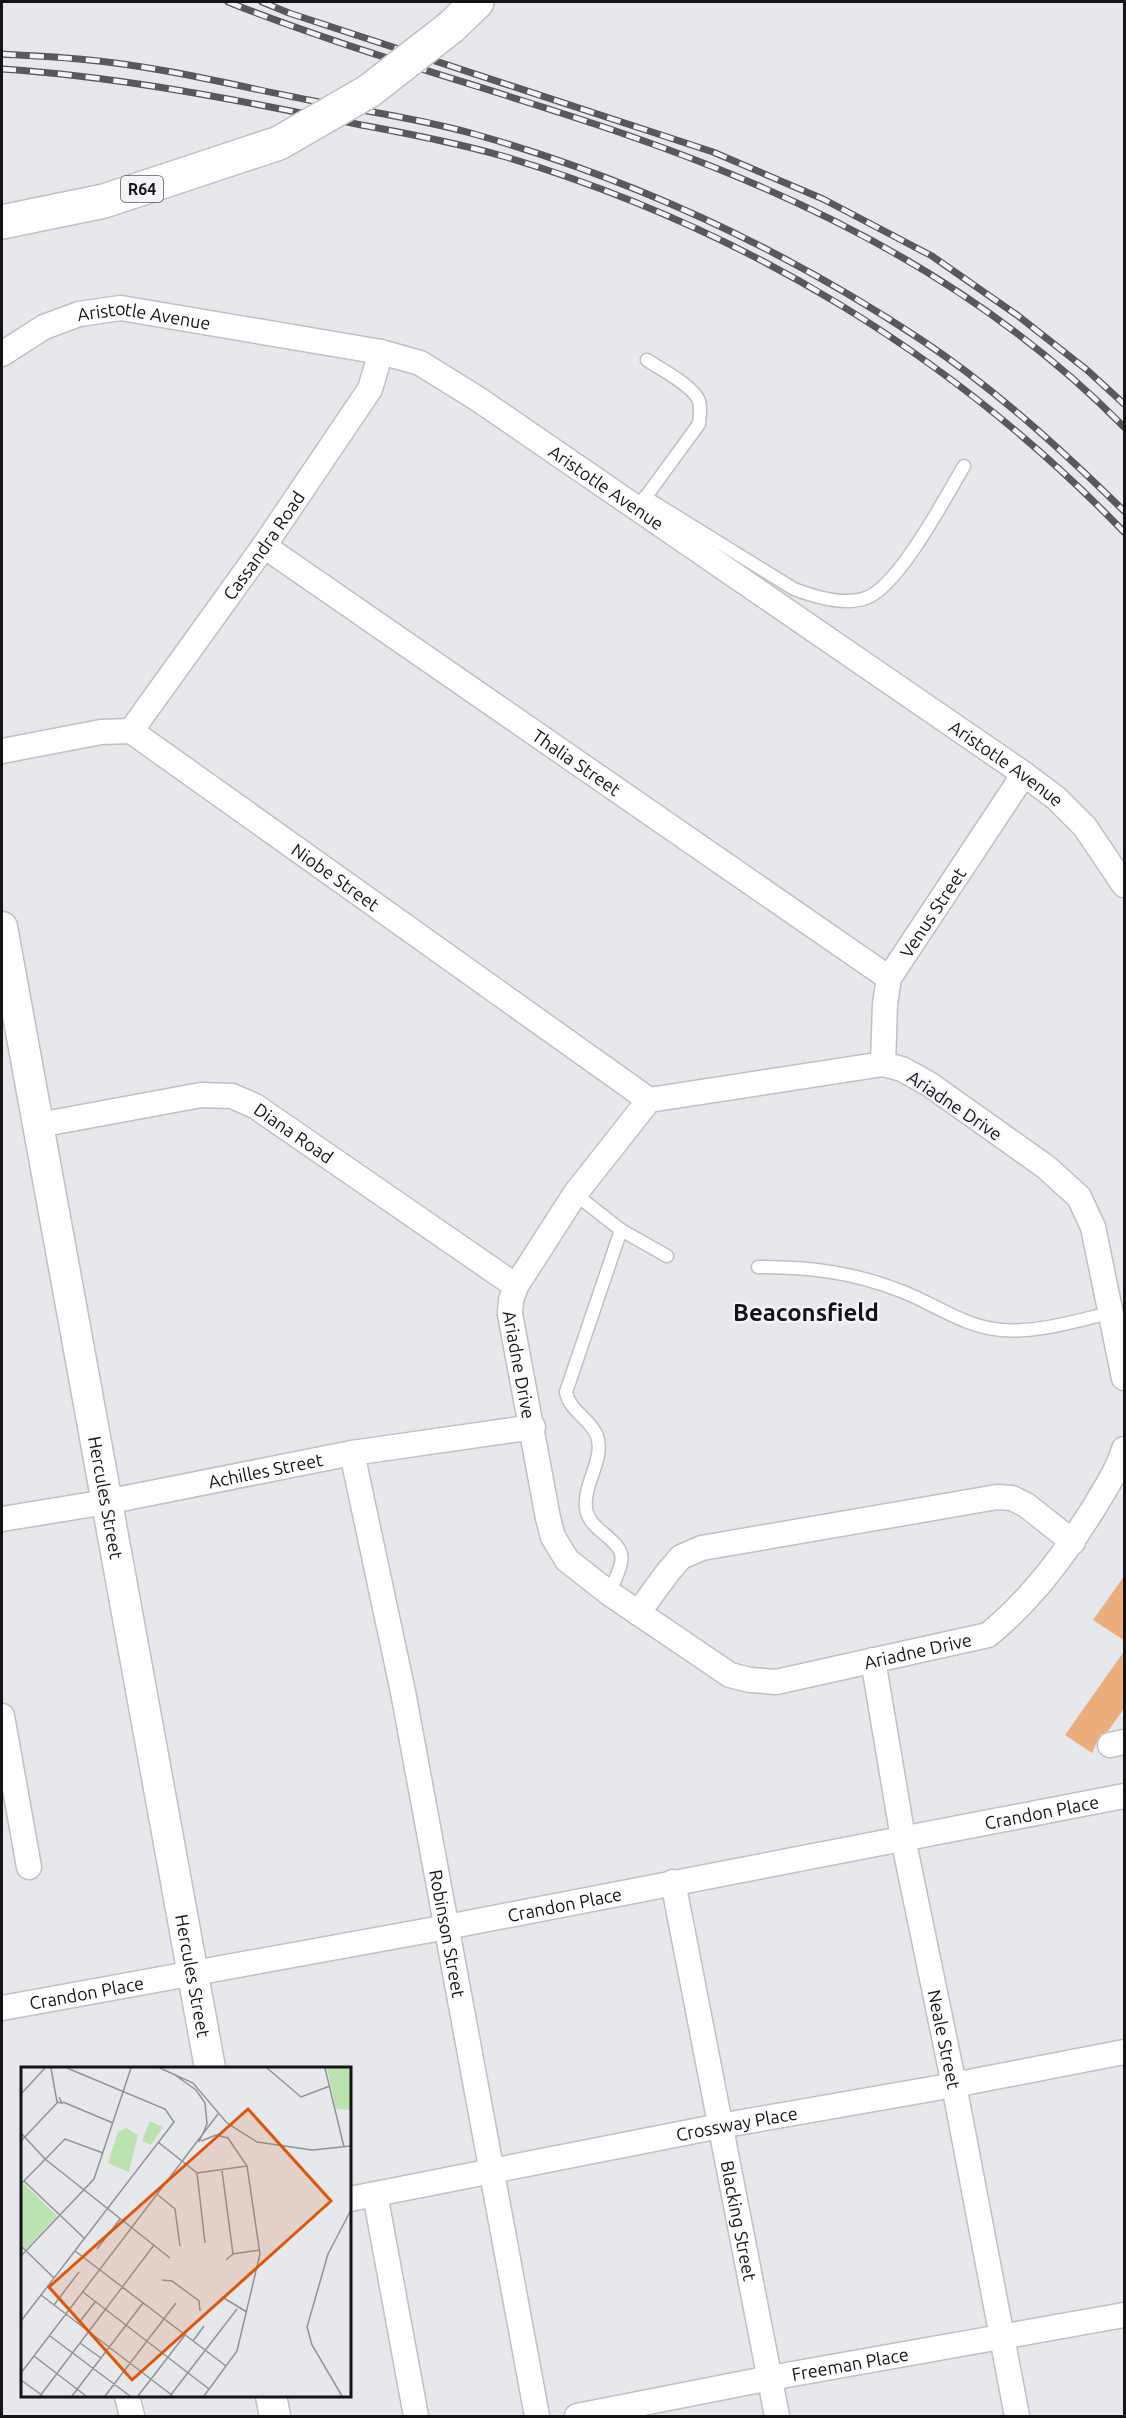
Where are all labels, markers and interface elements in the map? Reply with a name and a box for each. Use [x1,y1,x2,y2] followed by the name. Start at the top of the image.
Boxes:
[121,176,163,202] road number: R64
[76,298,212,333] street label: Aristotle Avenue
[545,441,668,534] street label: Aristotle Avenue
[219,487,308,604] street label: Cassandra Road
[946,716,1068,810] street label: Aristotle Avenue
[529,725,624,799] street label: Thalia Street
[288,839,383,915] street label: Niobe Street
[896,864,969,961] street label: Venus Street
[904,1066,1006,1144] street label: Ariadne Drive
[250,1099,337,1167] street label: Diana Road
[733,1299,879,1326] district label: Beaconsfield
[500,1309,539,1420] street label: Ariadne Drive
[85,1434,127,1561] street label: Hercules Street
[206,1449,324,1491] street label: Achilles Street
[862,1629,973,1672] street label: Ariadne Drive
[983,1791,1100,1833] street label: Crandon Place
[426,1868,469,1999] street label: Robinson Street
[506,1883,623,1925] street label: Crandon Place
[172,1913,214,2039] street label: Hercules Street
[28,1972,145,2013] street label: Crandon Place
[925,1988,965,2091] street label: Neale Street
[21,2067,351,2397] inset map
[674,2103,799,2144] street label: Crossway Place
[717,2159,760,2283] street label: Blacking Street
[790,2344,910,2384] street label: Freeman Place

